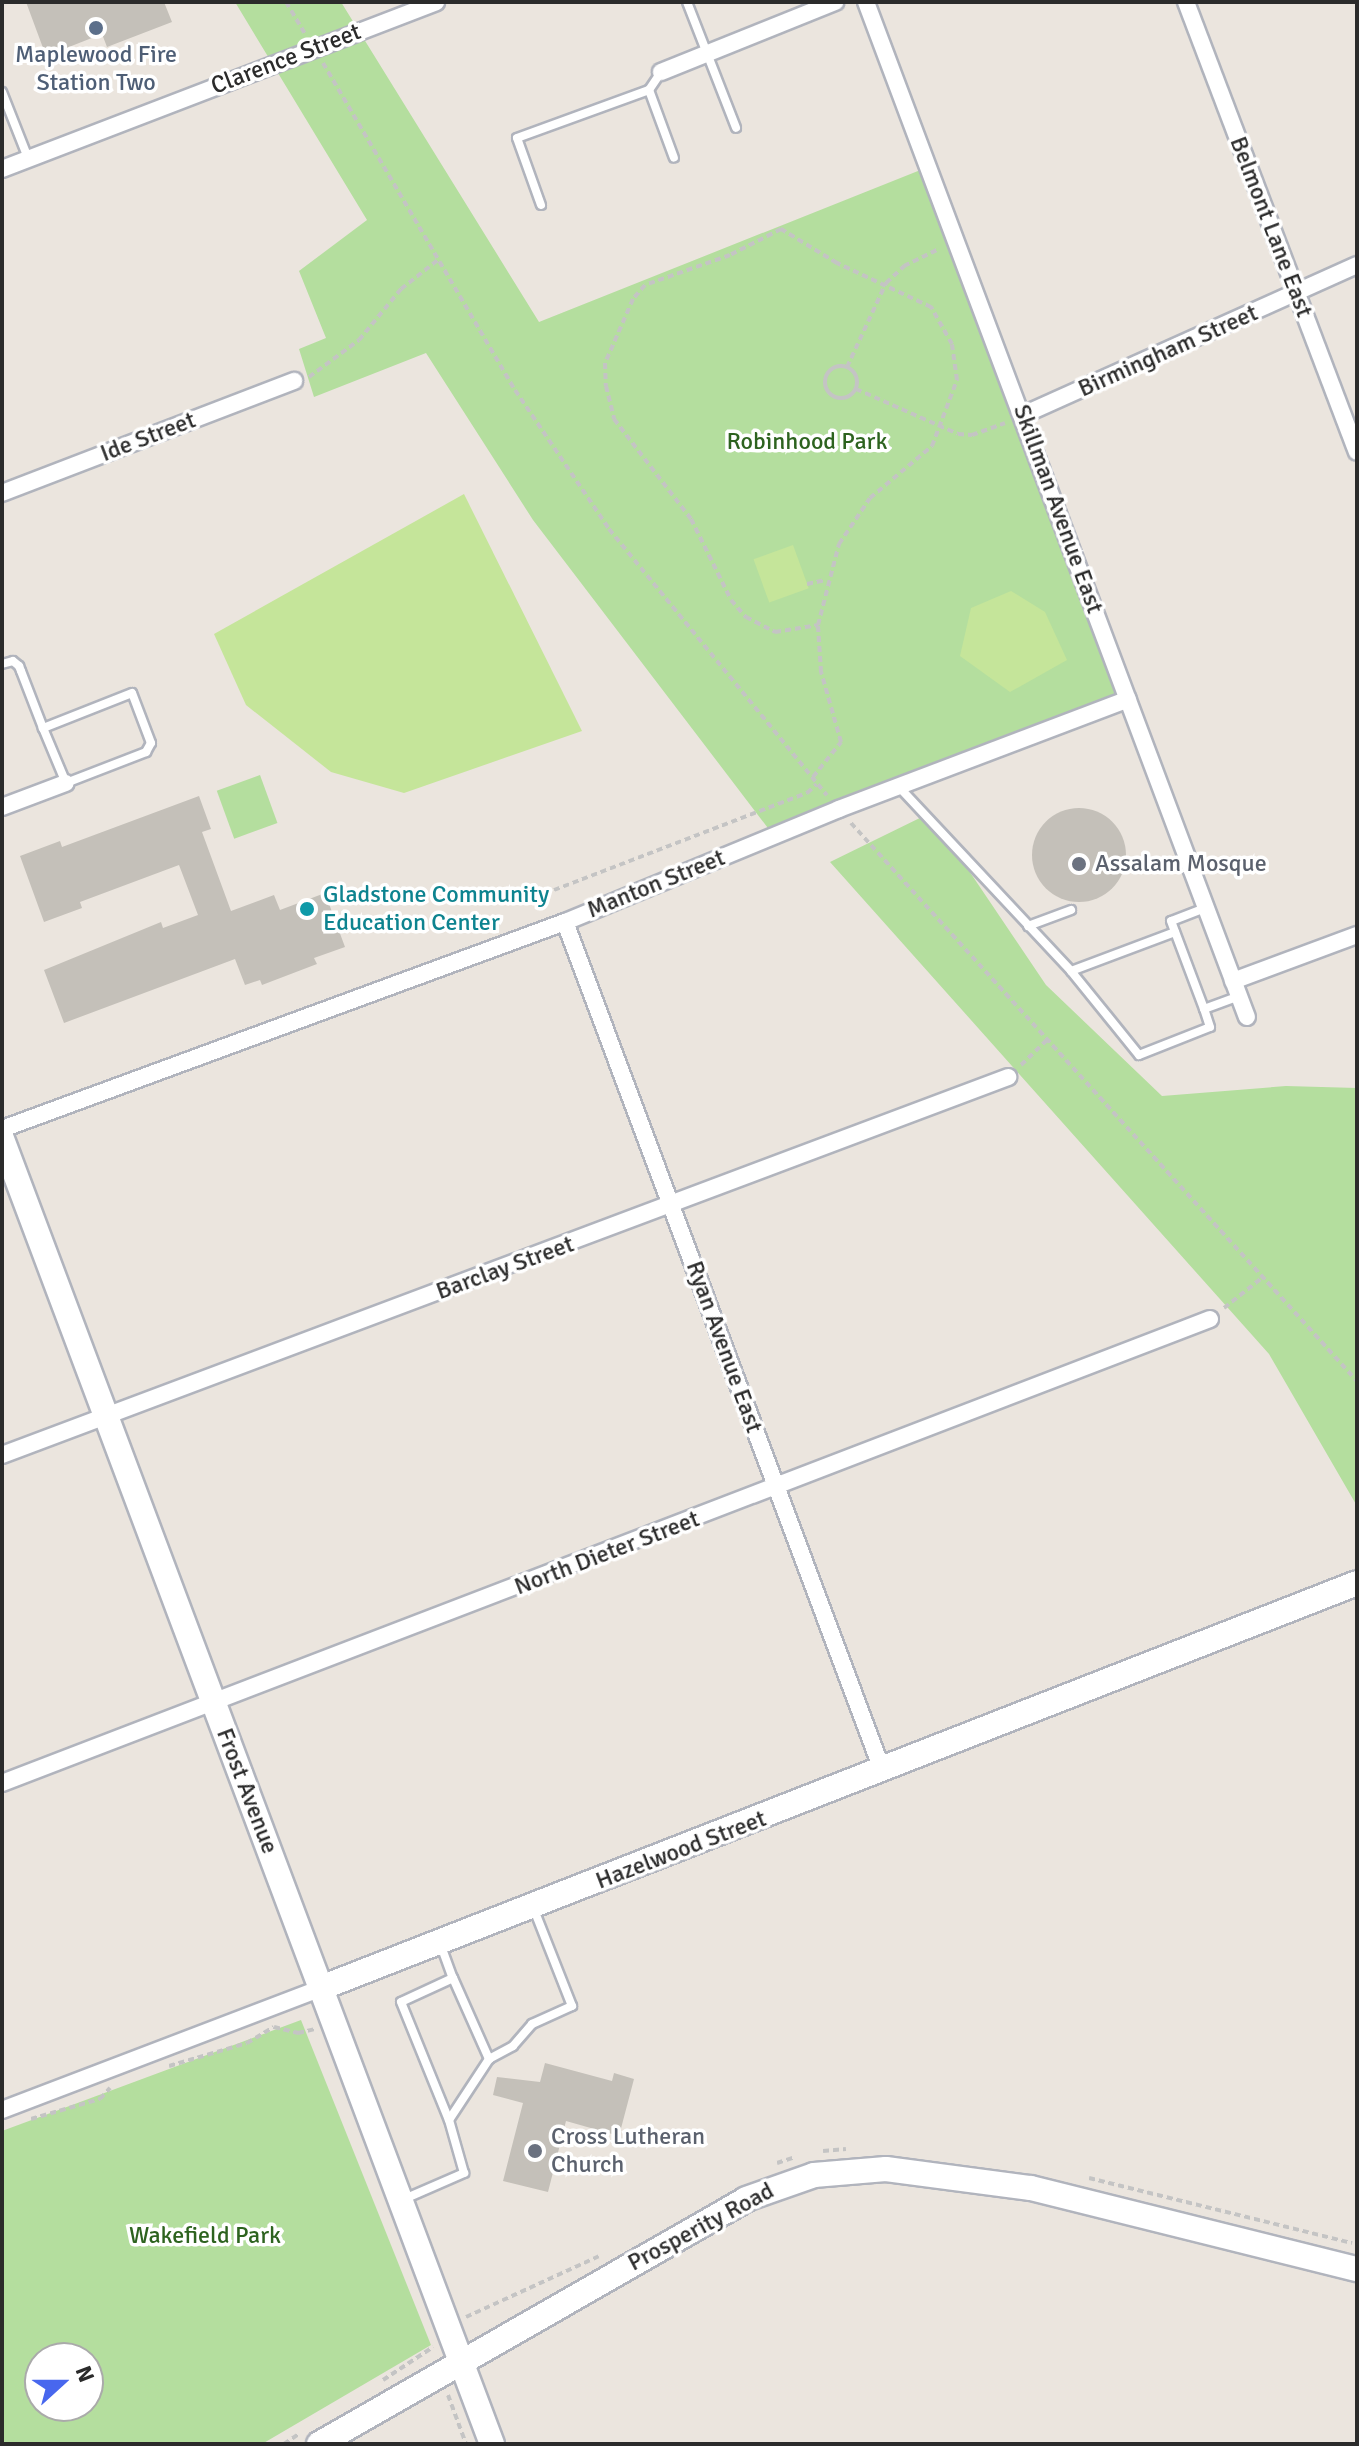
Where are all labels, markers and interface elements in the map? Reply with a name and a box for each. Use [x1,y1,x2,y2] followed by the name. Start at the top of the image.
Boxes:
[207,17,365,101] street label: Clarence Street
[87,19,105,37] marker: Maplewood Fire Station Two
[15,41,177,97] place label: Maplewood Fire Station Two
[1223,133,1319,321] street label: Belmont Lane East
[1074,299,1262,403] street label: Birmingham Street
[1007,401,1109,617] street label: Skillman Avenue East
[96,406,200,468] street label: Ide Street
[727,428,887,456] park label: Robinhood Park
[583,843,729,925] street label: Manton Street
[1095,850,1267,878] place label: Assalam Mosque
[1070,855,1088,873] marker: Assalam Mosque
[323,881,549,937] place label: Gladstone Community Education Center
[298,900,316,918] marker: Gladstone Community Education Center
[432,1230,578,1306] street label: Barclay Street
[680,1257,768,1437] street label: Ryan Avenue East
[510,1504,704,1602] street label: North Dieter Street
[210,1724,284,1858] street label: Frost Avenue
[592,1804,770,1896] street label: Hazelwood Street
[551,2123,705,2179] place label: Cross Lutheran Church
[526,2142,544,2160] marker: Cross Lutheran Church
[623,2176,779,2278] street label: Prosperity Road
[129,2222,281,2250] park label: Wakefield Park
[24,2342,104,2422] north arrow
[70,2362,100,2386] text: N

